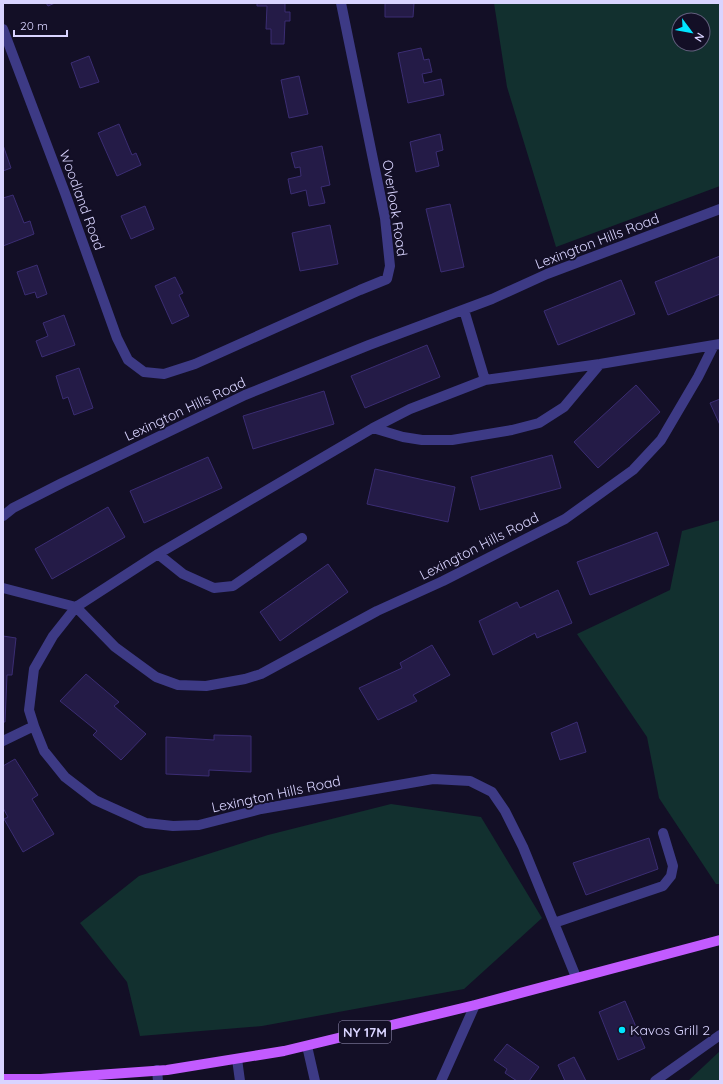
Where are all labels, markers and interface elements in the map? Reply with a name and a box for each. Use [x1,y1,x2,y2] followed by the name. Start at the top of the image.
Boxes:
[14,12,67,38] scale bar
[671,12,711,52] north arrow
[20,18,48,33] text: 20 m
[691,30,708,44] text: N
[55,147,109,253] street label: Woodland Road
[378,158,412,258] street label: Overlook Road
[532,209,662,273] street label: Lexington Hills Road
[122,373,248,445] street label: Lexington Hills Road
[416,508,542,584] street label: Lexington Hills Road
[210,772,342,816] street label: Lexington Hills Road
[339,1021,391,1043] road number: NY 17M
[630,1021,710,1039] place label: Kavos Grill 2
[617,1025,627,1035] marker: Kavos Grill 2

